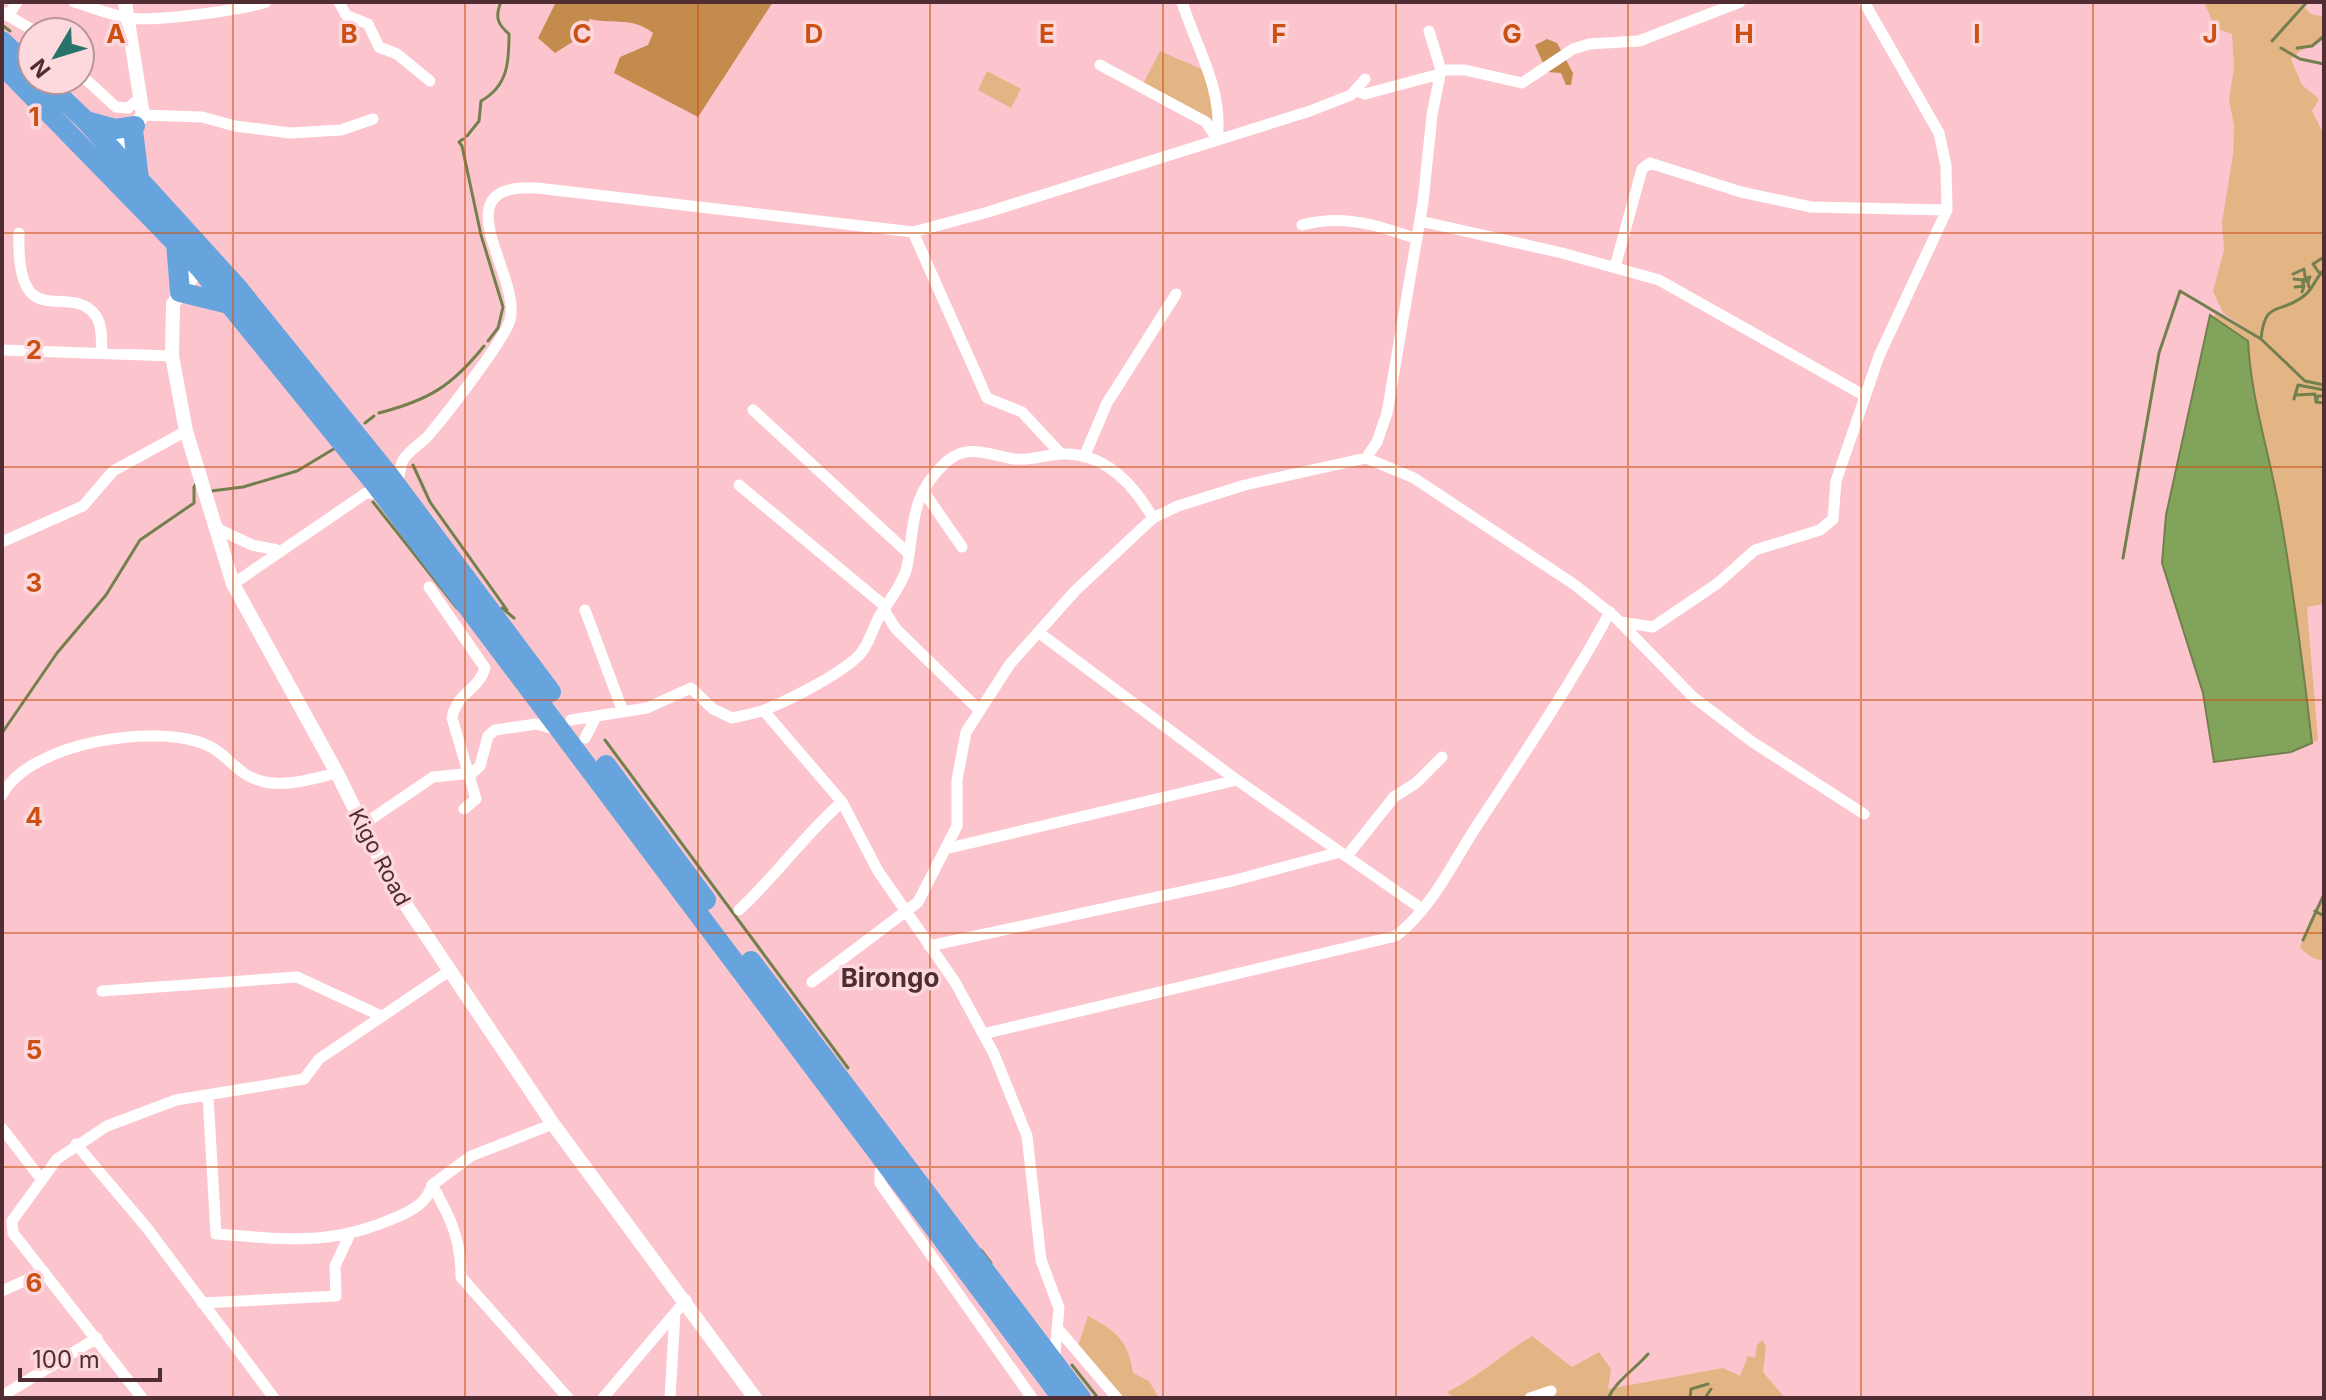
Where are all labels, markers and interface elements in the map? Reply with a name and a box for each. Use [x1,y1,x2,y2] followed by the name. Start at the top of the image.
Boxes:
[16,16,96,96] north arrow
[106,18,126,49] text: A
[340,18,358,49] text: B
[572,18,592,49] text: C
[805,18,823,49] text: D
[1039,18,1055,49] text: E
[1271,18,1287,49] text: F
[1502,18,1522,49] text: G
[1734,18,1754,49] text: H
[1973,18,1981,49] text: I
[2202,18,2218,49] text: J
[25,54,56,83] text: N
[28,101,40,132] text: 1
[26,334,42,365] text: 2
[26,567,42,598] text: 3
[25,801,43,832] text: 4
[344,804,416,910] street label: Kigo Road
[841,962,939,993] district label: Birongo
[26,1034,42,1065] text: 5
[26,1267,42,1298] text: 6
[20,1332,160,1382] scale bar
[32,1345,100,1374] text: 100 m

